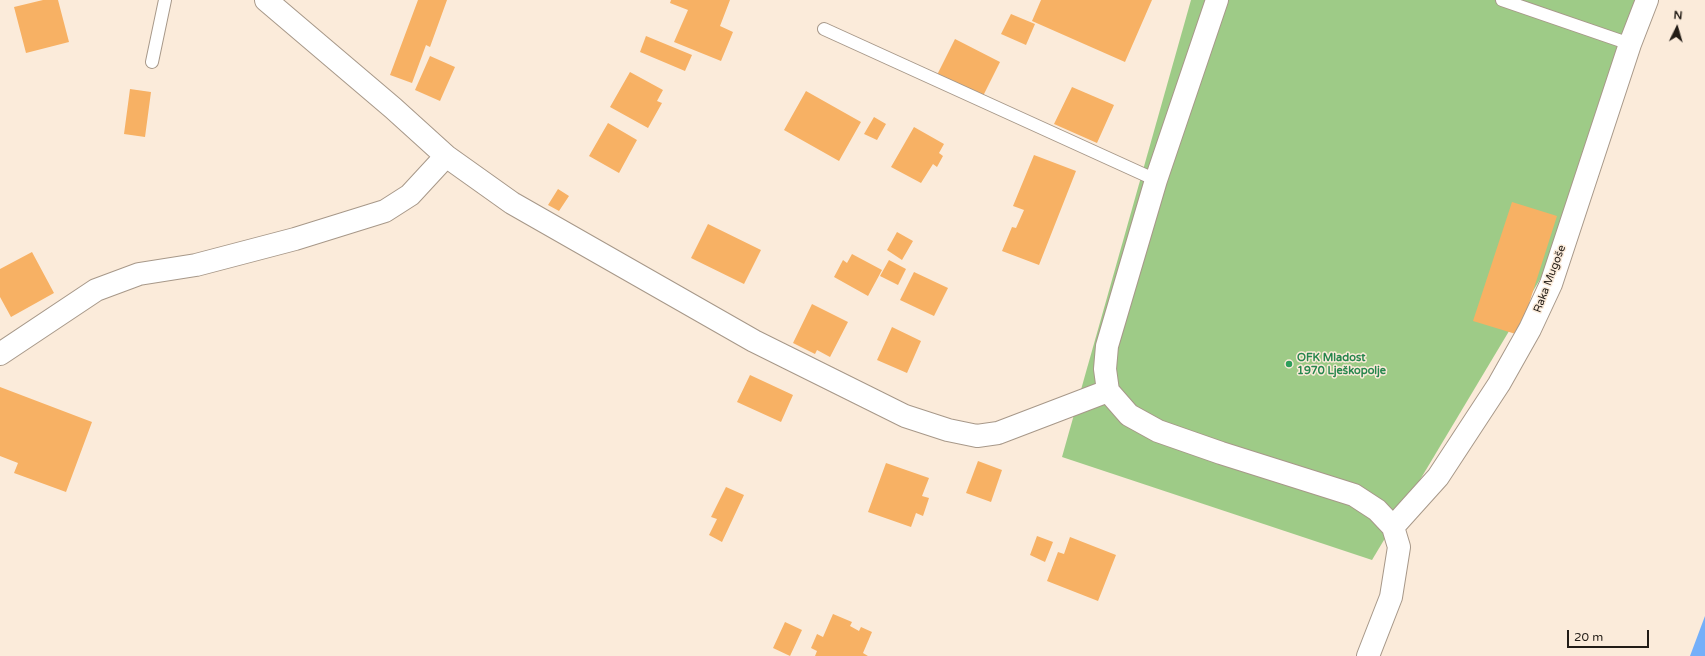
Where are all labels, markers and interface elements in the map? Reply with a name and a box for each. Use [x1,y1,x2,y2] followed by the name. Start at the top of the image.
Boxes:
[1657,8,1697,48] north arrow
[1673,9,1683,22] text: N
[1531,243,1569,315] street label: Raka Mugoše
[1297,351,1386,377] place label: OFK Mladost 1970 Lješkopolje
[1284,359,1294,369] marker: OFK Mladost 1970 Lješkopolje
[1569,622,1651,648] scale bar
[1574,630,1603,644] text: 20 m

